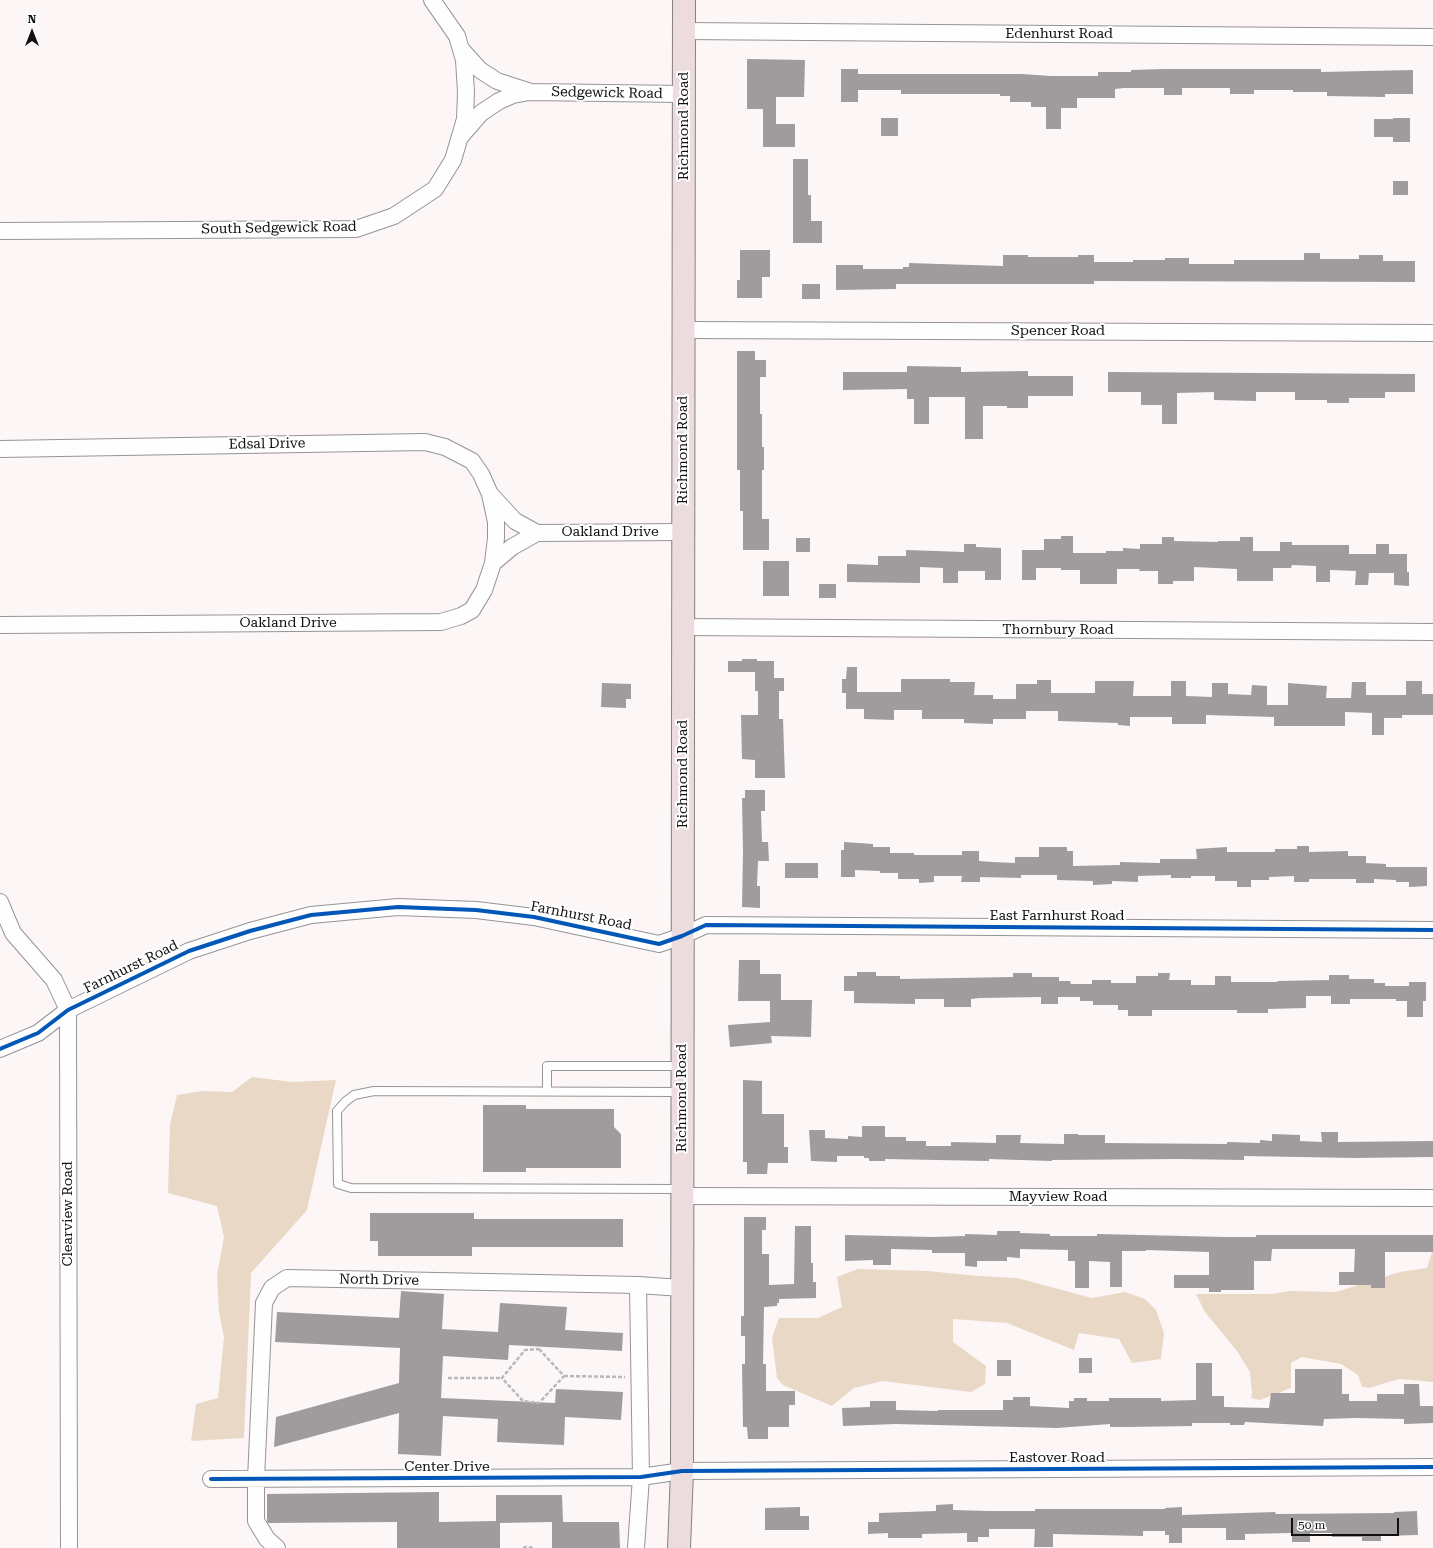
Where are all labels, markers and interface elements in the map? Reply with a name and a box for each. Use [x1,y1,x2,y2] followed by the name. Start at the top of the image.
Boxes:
[12,12,52,52] north arrow
[28,13,36,26] text: N
[1005,26,1113,42] street label: Edenhurst Road
[676,72,692,180] street label: Richmond Road
[551,84,663,102] street label: Sedgewick Road
[201,218,357,238] street label: South Sedgewick Road
[1011,323,1105,339] street label: Spencer Road
[675,396,691,504] street label: Richmond Road
[229,435,305,453] street label: Edsal Drive
[561,524,659,540] street label: Oakland Drive
[239,615,337,631] street label: Oakland Drive
[1002,622,1114,638] street label: Thornbury Road
[675,720,691,828] street label: Richmond Road
[529,898,633,934] street label: Farnhurst Road
[989,908,1125,924] street label: East Farnhurst Road
[81,937,181,997] street label: Farnhurst Road
[674,1044,690,1152] street label: Richmond Road
[60,1161,76,1267] street label: Clearview Road
[1009,1189,1107,1205] street label: Mayview Road
[339,1271,419,1289] street label: North Drive
[1009,1450,1105,1466] street label: Eastover Road
[404,1459,490,1475] street label: Center Drive
[1293,1510,1401,1536] scale bar
[1298,1518,1325,1532] text: 50 m

